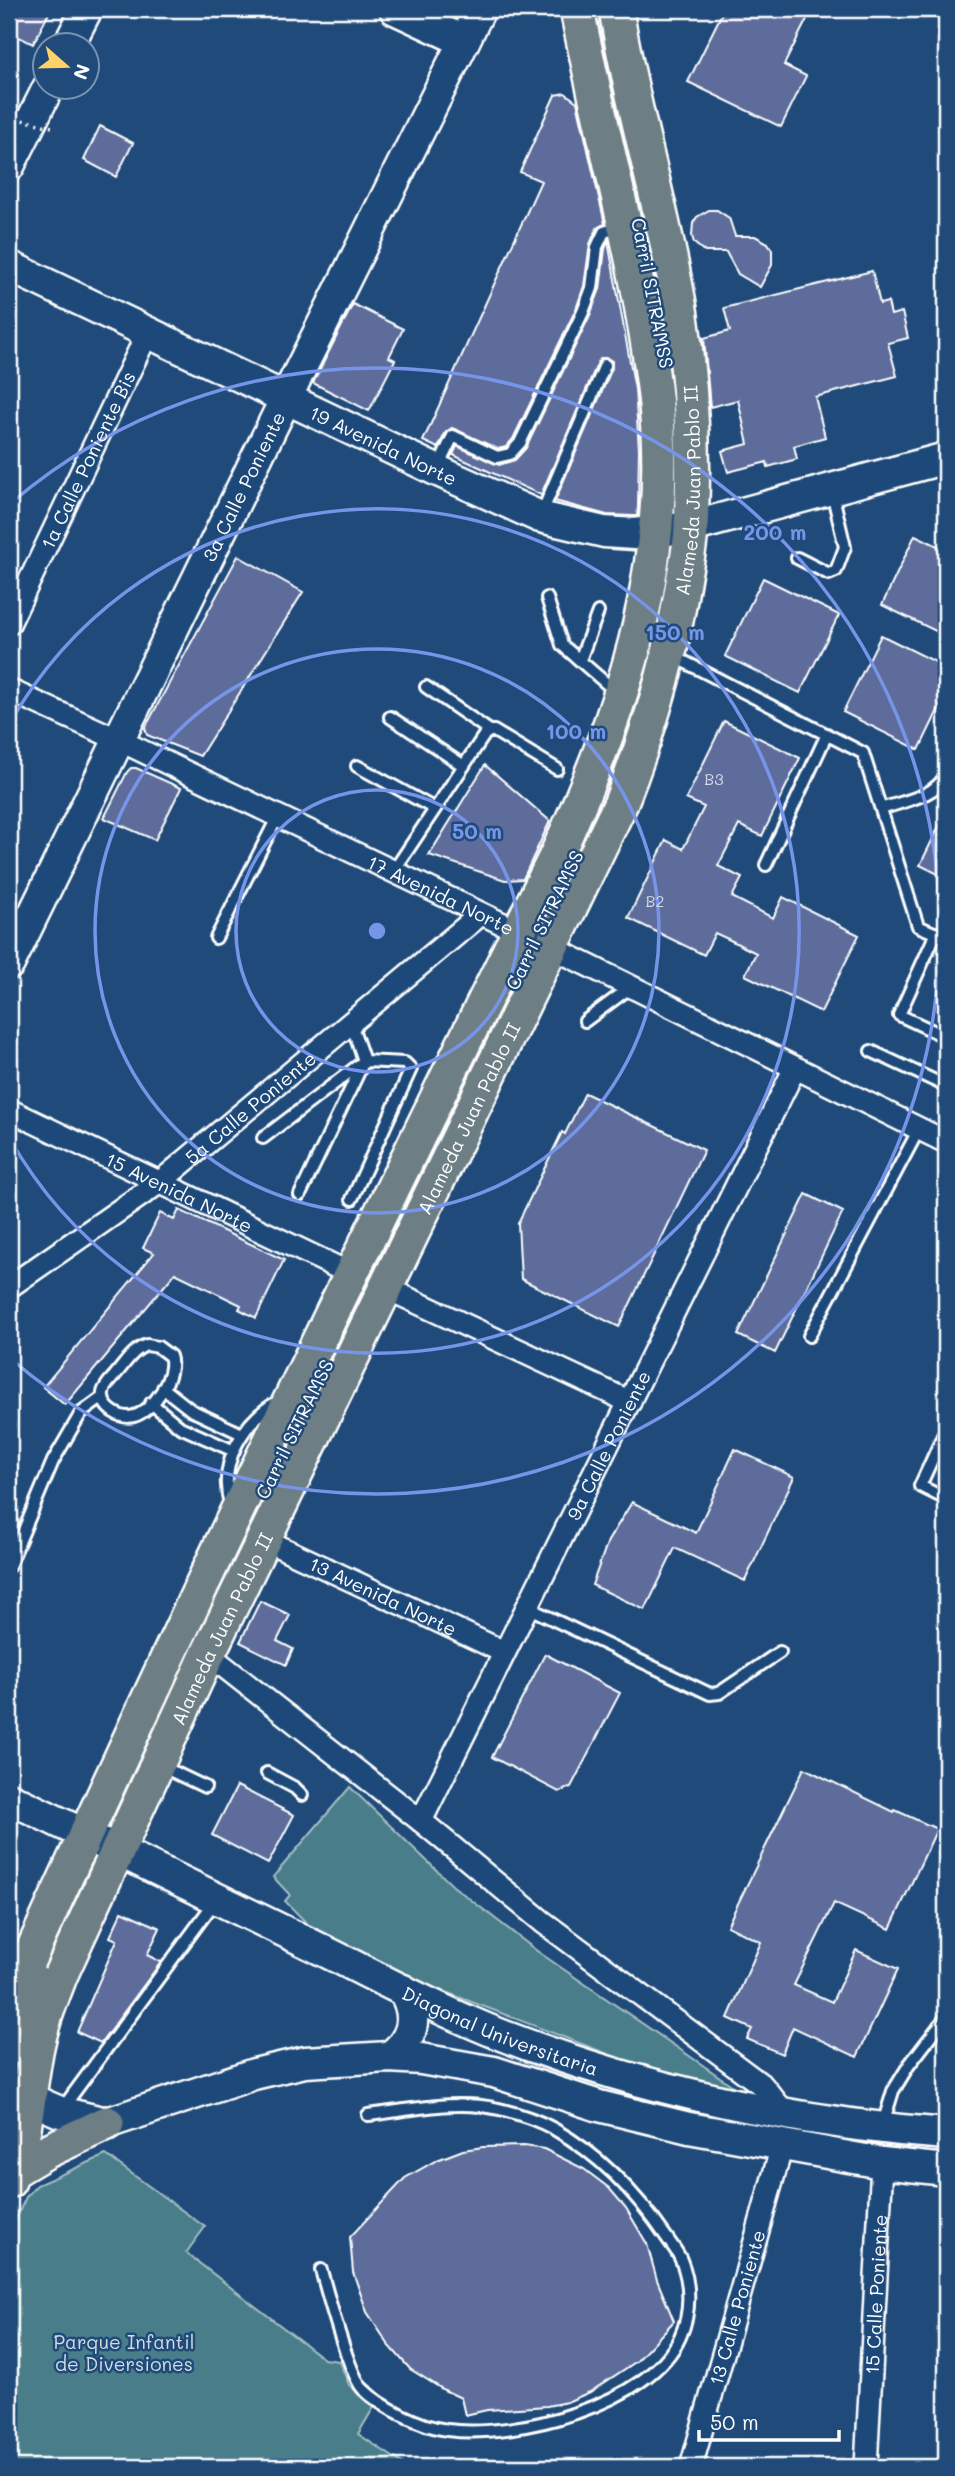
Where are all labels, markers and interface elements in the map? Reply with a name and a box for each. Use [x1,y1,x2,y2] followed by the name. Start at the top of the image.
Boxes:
[32,32,102,102] north arrow
[68,61,97,83] text: N
[626,216,680,370] street label: Carril SITRAMSS
[34,367,140,553] street label: 1a Calle Poniente Bis
[669,385,705,597] street label: Alameda Juan Pablo II
[306,399,461,490] street label: 19 Avenida Norte
[196,407,290,565] street label: 3a Calle Poniente
[744,518,806,545] text: 200 m
[645,618,705,645] text: 150 m
[546,717,606,744] text: 100 m
[704,768,724,789] house number: B3
[452,817,502,844] text: 50 m
[499,846,589,994] street label: Carril SITRAMSS
[364,849,518,940] street label: 17 Avenida Norte
[646,890,664,911] house number: B2
[365,919,389,943] centre of rings
[411,1018,525,1218] street label: Alameda Juan Pablo II
[179,1045,321,1169] street label: 5a Calle Poniente
[102,1146,257,1238] street label: 15 Avenida Norte
[249,1355,339,1503] street label: Carril SITRAMSS
[560,1366,655,1524] street label: 9a Calle Poniente
[165,1528,278,1729] street label: Alameda Juan Pablo II
[306,1550,461,1641] street label: 13 Avenida Norte
[398,1980,602,2080] street label: Diagonal Universitaria
[858,2214,892,2375] street label: 15 Calle Poniente
[702,2227,770,2388] street label: 13 Calle Poniente
[54,2329,194,2376] park label: Parque Infantil de Diversiones
[699,2399,839,2443] scale bar
[710,2408,759,2435] text: 50 m

